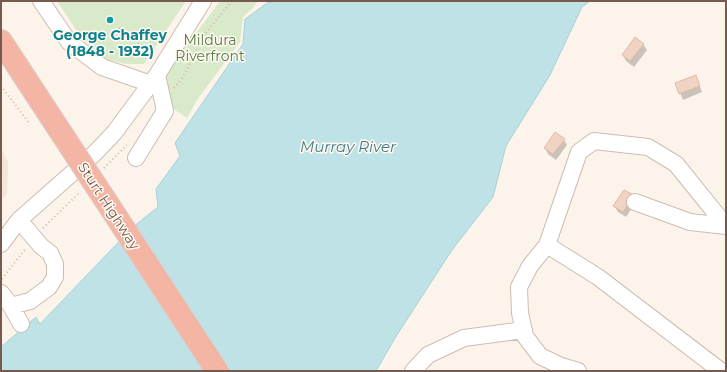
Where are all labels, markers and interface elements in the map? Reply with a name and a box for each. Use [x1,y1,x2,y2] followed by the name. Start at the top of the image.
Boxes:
[105,15,115,25] marker: George Chaffey (1848 - 1932)
[53,26,168,60] place label: George Chaffey (1848 - 1932)
[175,31,245,65] park label: Mildura Riverfront
[300,137,397,156] water label: Murray River
[74,159,144,253] street label: Sturt Highway

